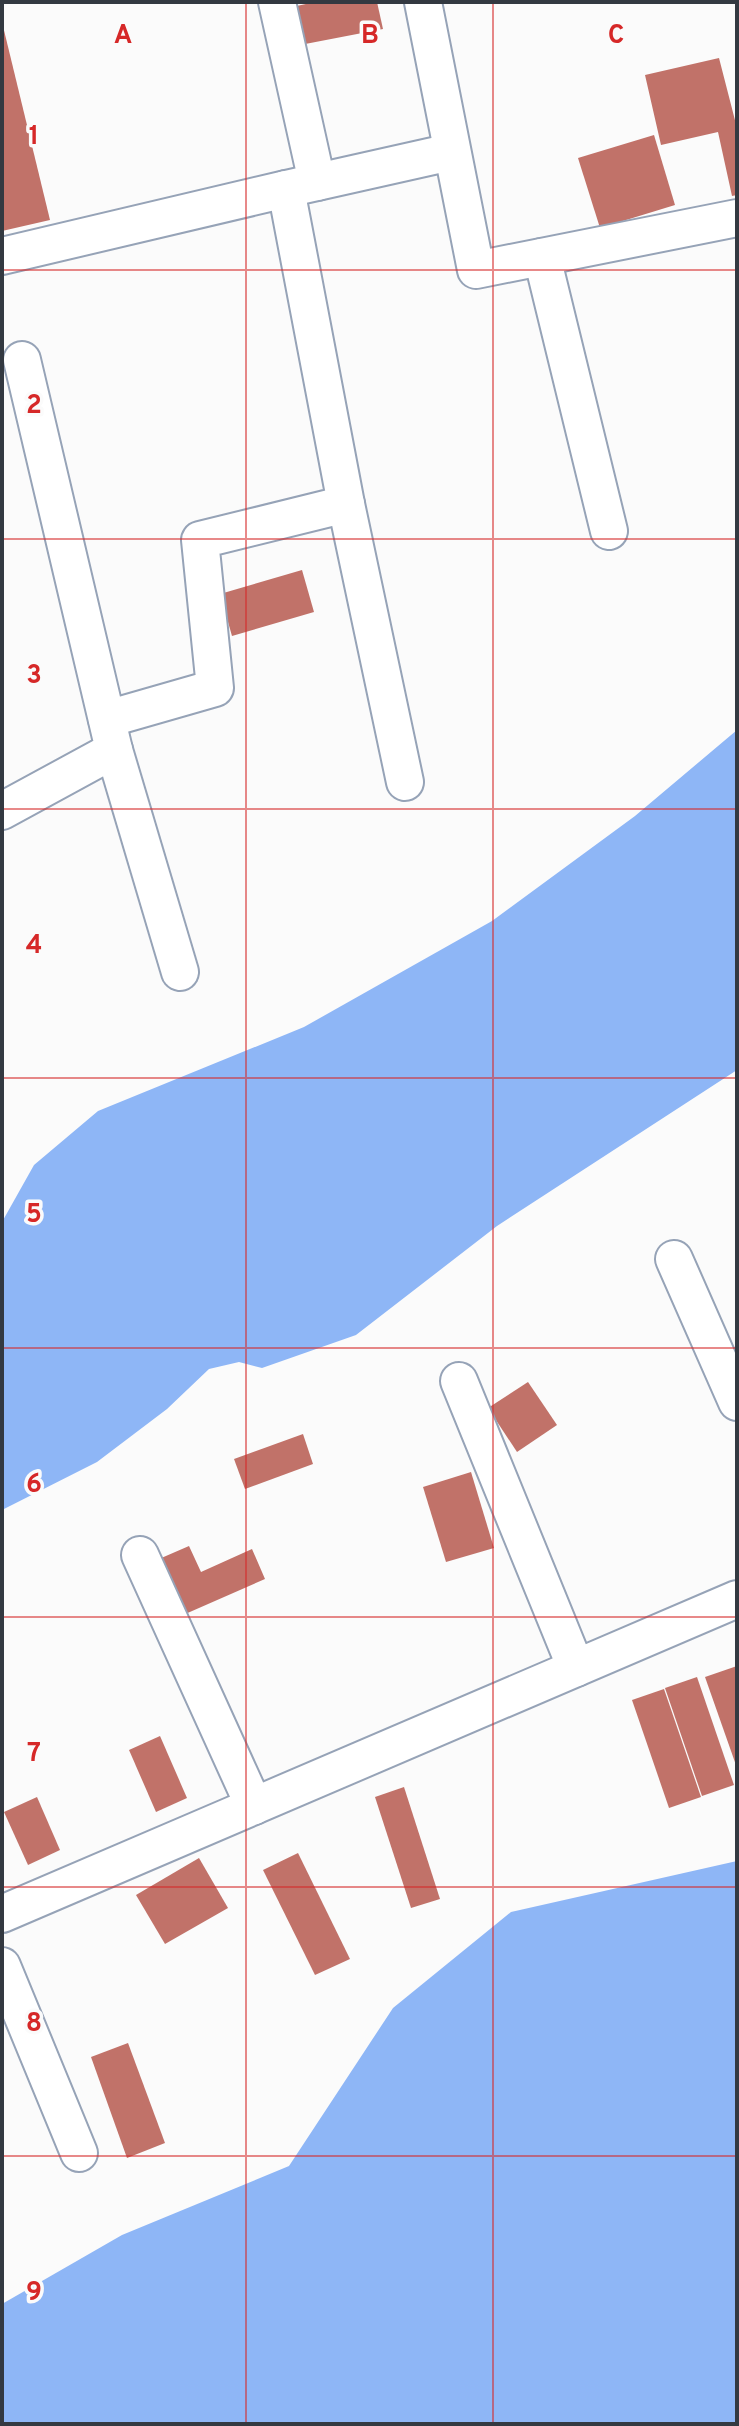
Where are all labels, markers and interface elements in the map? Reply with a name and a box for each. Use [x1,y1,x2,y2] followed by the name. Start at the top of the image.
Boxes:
[114,20,132,53] text: A
[361,20,379,53] text: B
[608,20,624,53] text: C
[29,121,39,154] text: 1
[26,390,42,423] text: 2
[26,660,42,693] text: 3
[26,930,42,963] text: 4
[26,1199,42,1232] text: 5
[26,1469,42,1502] text: 6
[27,1738,41,1771] text: 7
[26,2008,42,2041] text: 8
[26,2277,42,2310] text: 9

